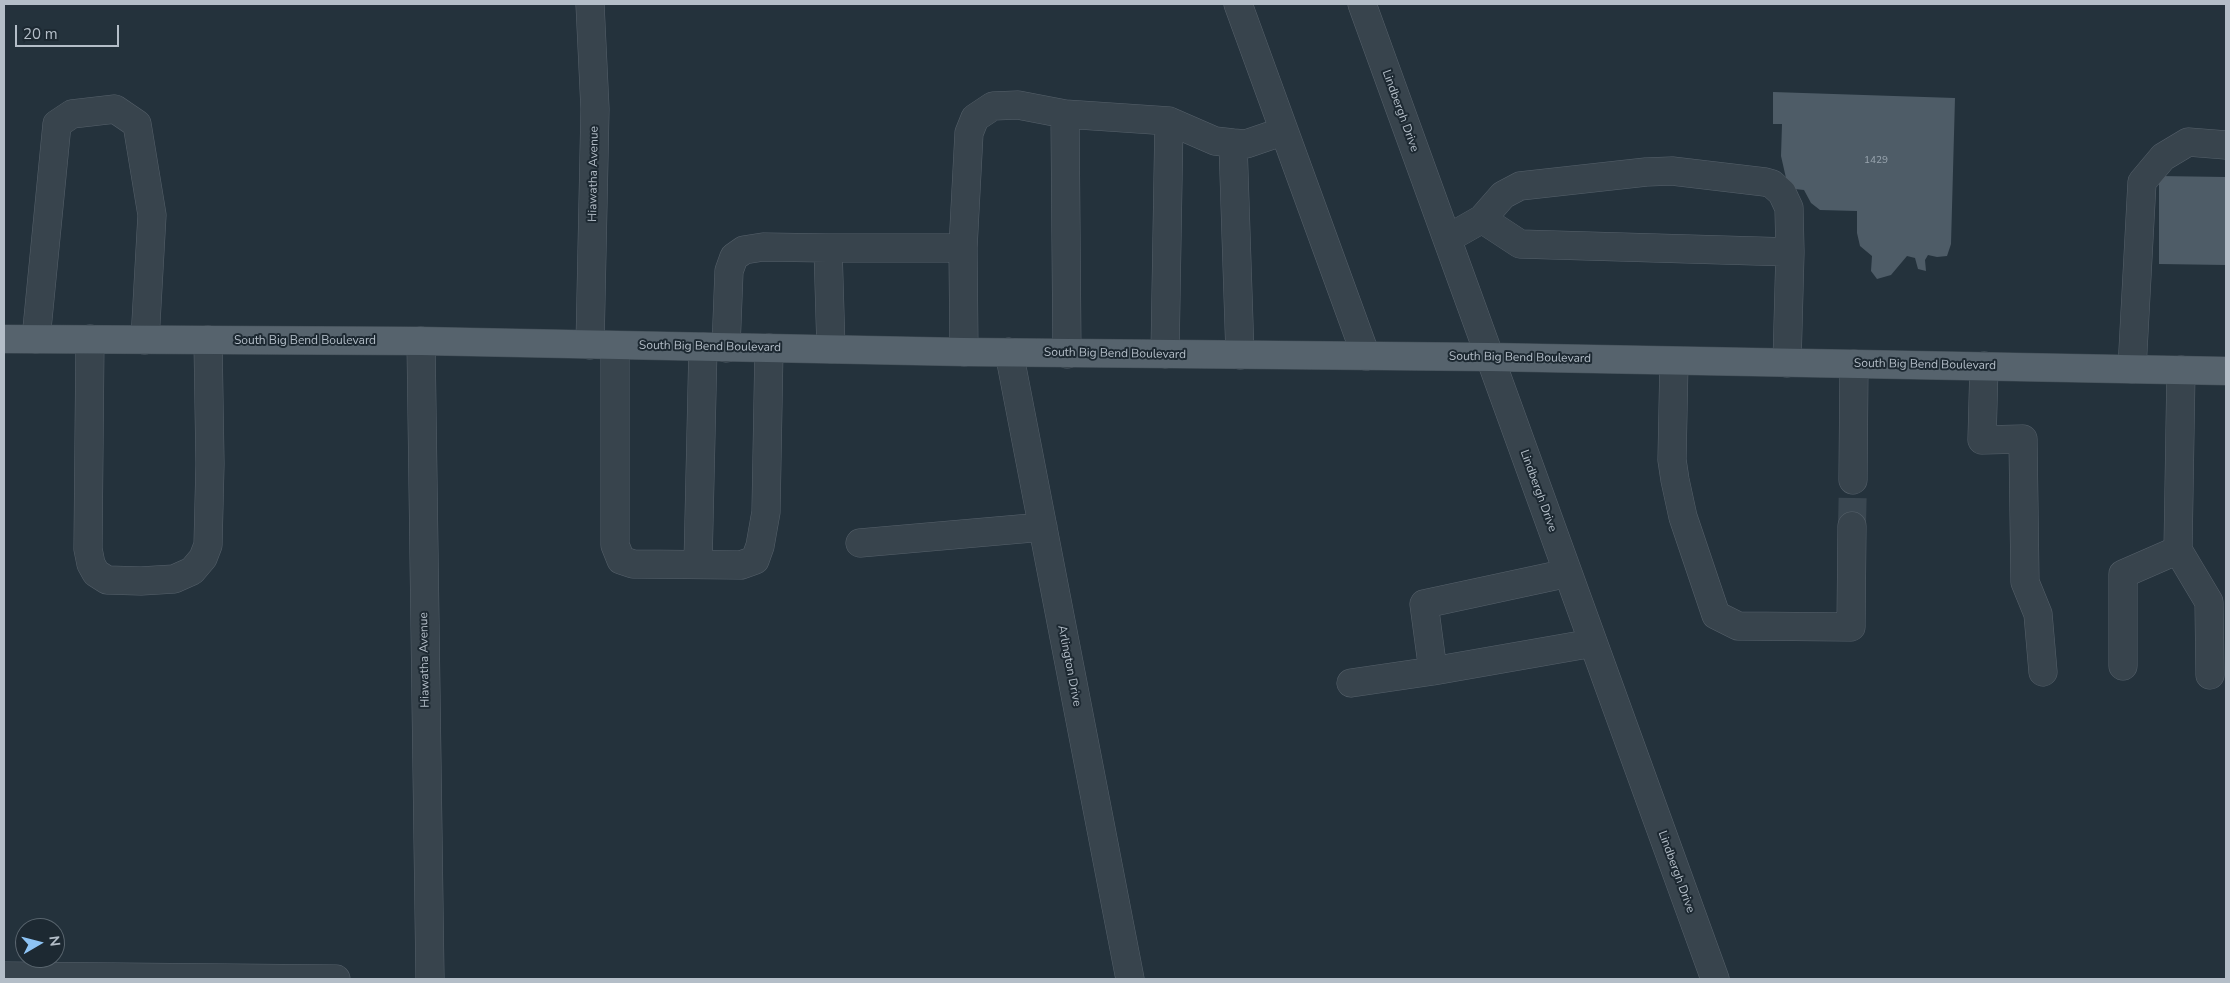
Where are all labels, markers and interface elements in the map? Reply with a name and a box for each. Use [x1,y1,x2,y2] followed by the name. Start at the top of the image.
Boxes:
[18,15,121,47] scale bar
[23,24,58,44] text: 20 m
[1379,68,1421,154] street label: Lindbergh Drive
[586,126,602,222] street label: Hiawatha Avenue
[1864,155,1888,167] house number: 1429
[234,334,376,348] street label: South Big Bend Boulevard
[639,339,781,355] street label: South Big Bend Boulevard
[1044,346,1186,362] street label: South Big Bend Boulevard
[1449,350,1591,366] street label: South Big Bend Boulevard
[1854,357,1996,373] street label: South Big Bend Boulevard
[1517,448,1559,534] street label: Lindbergh Drive
[417,612,433,708] street label: Hiawatha Avenue
[1054,624,1084,708] street label: Arlington Drive
[1655,829,1697,915] street label: Lindbergh Drive
[15,918,65,968] north arrow
[44,934,64,947] text: N

